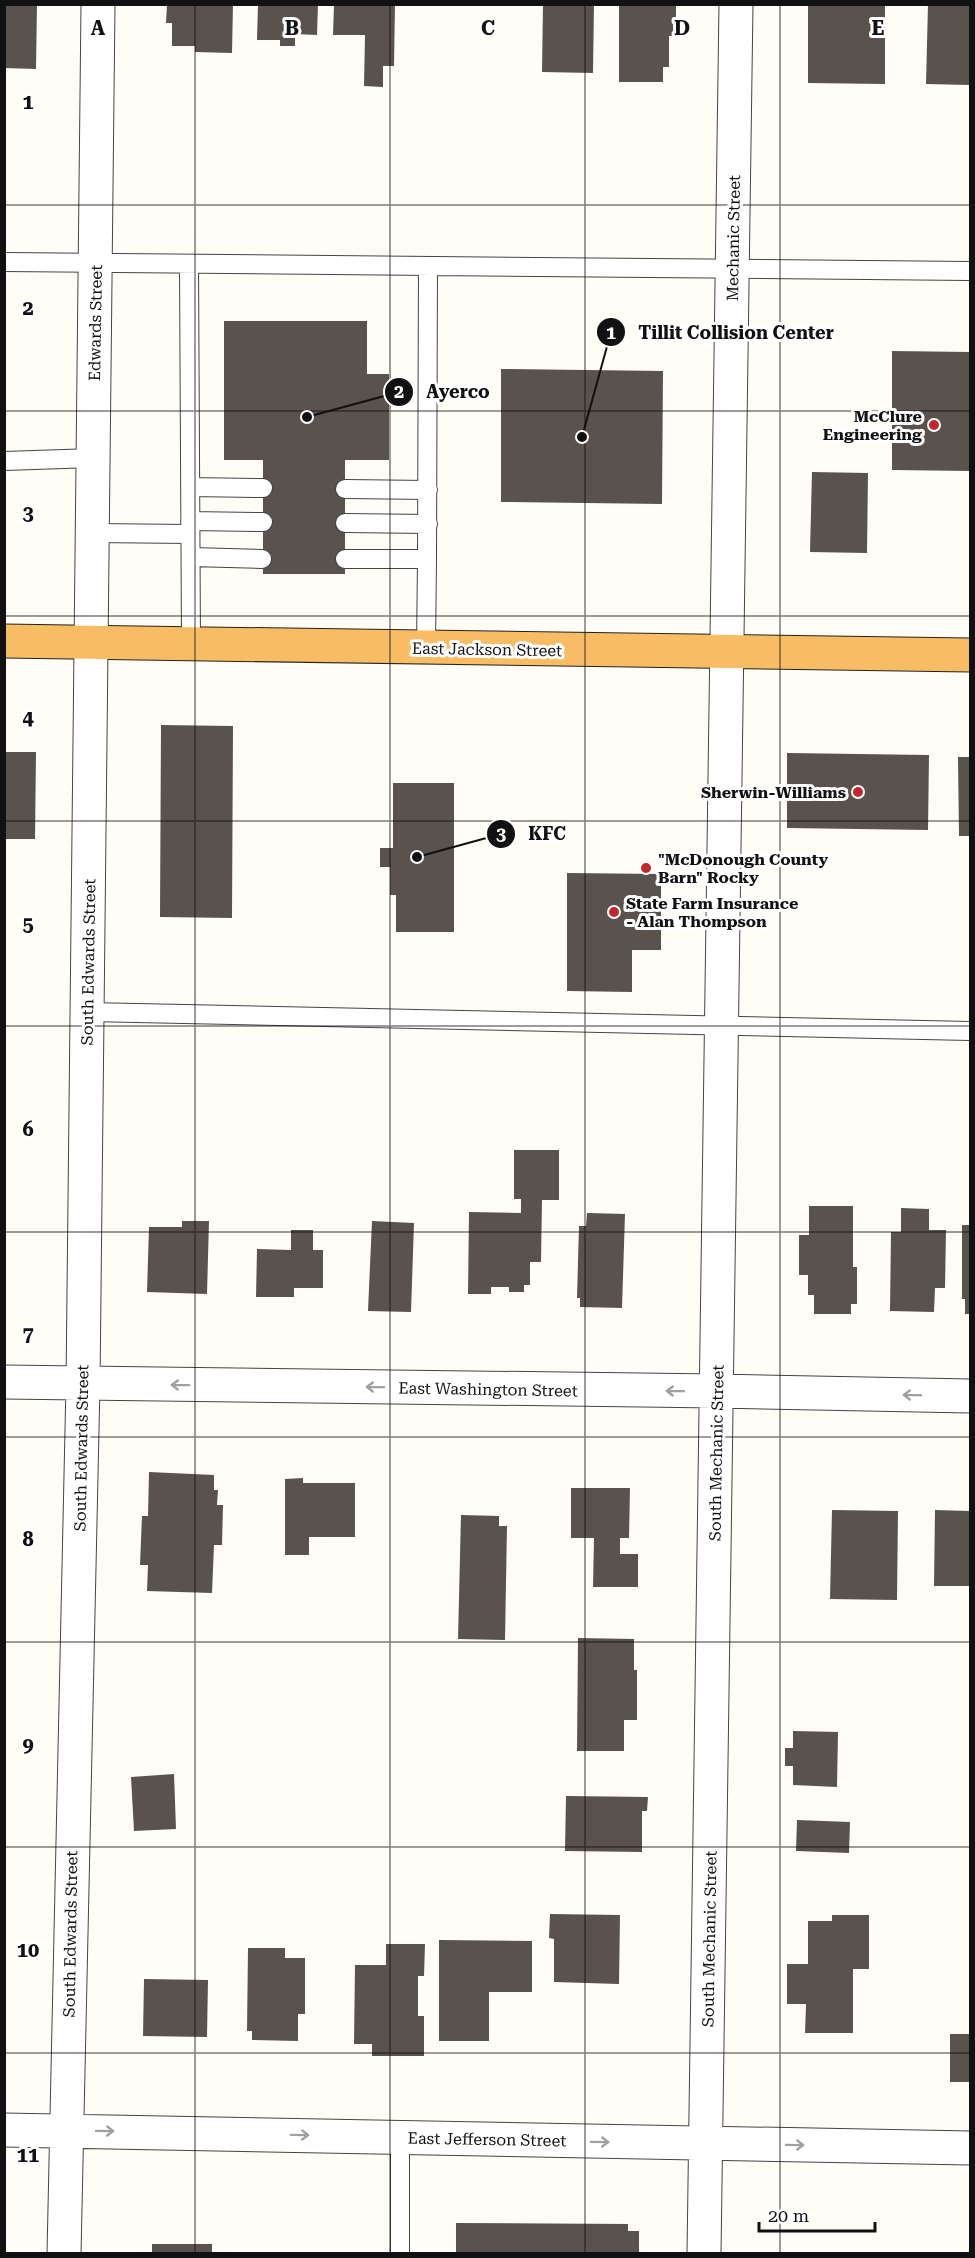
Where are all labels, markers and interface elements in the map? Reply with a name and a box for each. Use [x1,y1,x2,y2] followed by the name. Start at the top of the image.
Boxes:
[91,16,106,40] text: A
[285,16,299,40] text: B
[481,16,495,40] text: C
[674,16,690,40] text: D
[872,16,885,40] text: E
[22,90,34,114] text: 1
[723,175,744,301] street label: Mechanic Street
[85,265,106,381] street label: Edwards Street
[22,296,34,320] text: 2
[596,314,846,350] callout: Tillit Collision Center
[606,322,616,343] text: 1
[638,322,834,343] text: Tillit Collision Center
[384,374,501,410] callout: Ayerco
[394,381,404,402] text: 2
[426,381,490,402] text: Ayerco
[823,407,922,444] place label: McClure Engineering
[927,418,941,432] marker: McClure Engineering
[22,501,34,525] text: 3
[412,639,562,660] street label: East Jackson Street
[22,706,34,730] text: 4
[701,783,846,802] place label: Sherwin-Williams
[851,785,865,799] marker: Sherwin-Williams
[486,816,578,852] callout: KFC
[496,823,506,844] text: 3
[528,823,566,844] text: KFC
[658,850,829,887] place label: "McDonough County Barn" Rocky
[639,861,653,875] marker: "McDonough County Barn" Rocky
[78,878,99,1046] street label: South Edwards Street
[626,894,798,931] place label: State Farm Insurance - Alan Thompson
[607,905,621,919] marker: State Farm Insurance - Alan Thompson
[22,912,34,936] text: 5
[22,1117,34,1141] text: 6
[22,1322,34,1346] text: 7
[71,1364,92,1532] street label: South Edwards Street
[705,1365,728,1541] street label: South Mechanic Street
[398,1378,578,1401] street label: East Washington Street
[171,1379,191,1391] one-way arrow
[366,1381,386,1393] one-way arrow
[666,1385,686,1397] one-way arrow
[903,1389,923,1401] one-way arrow
[22,1527,34,1551] text: 8
[22,1733,34,1757] text: 9
[60,1850,81,2018] street label: South Edwards Street
[698,1851,721,2027] street label: South Mechanic Street
[17,1938,39,1962] text: 10
[94,2126,114,2137] one-way arrow
[289,2129,309,2141] one-way arrow
[408,2129,566,2150] street label: East Jefferson Street
[589,2136,609,2148] one-way arrow
[784,2140,804,2151] one-way arrow
[17,2143,39,2167] text: 11
[759,2195,874,2233] scale bar
[768,2205,809,2226] text: 20 m

